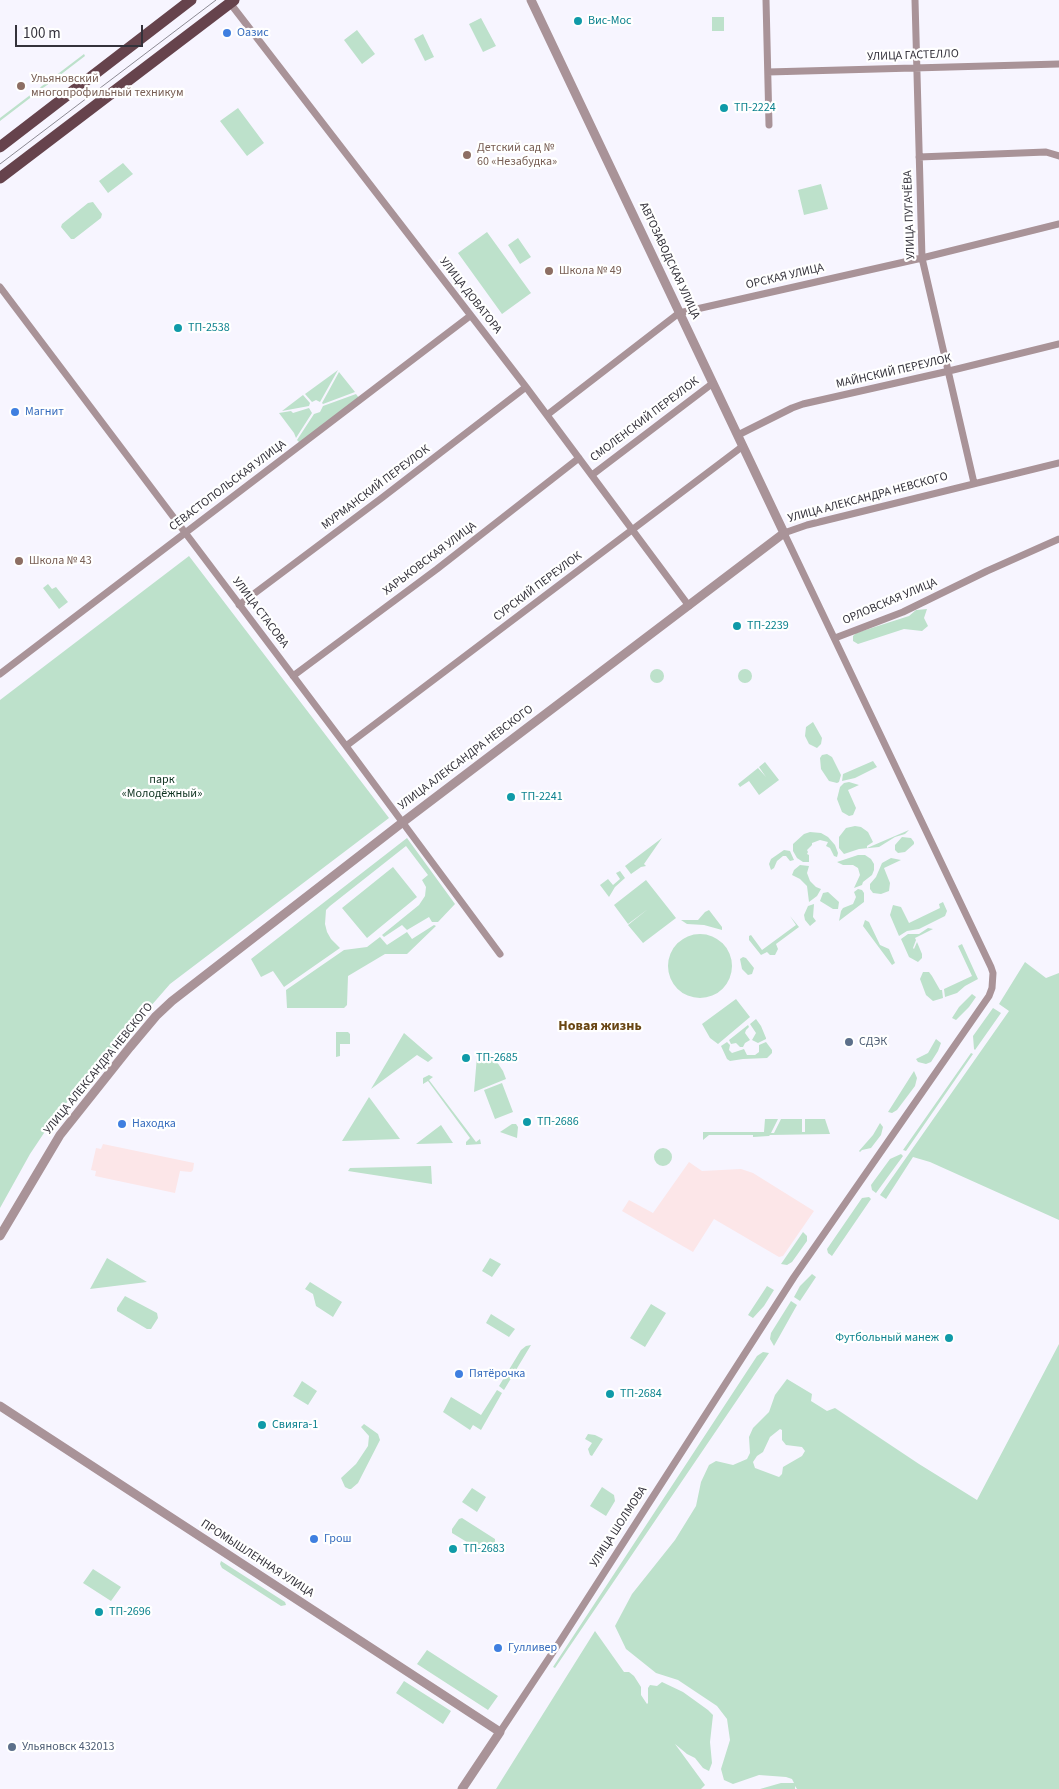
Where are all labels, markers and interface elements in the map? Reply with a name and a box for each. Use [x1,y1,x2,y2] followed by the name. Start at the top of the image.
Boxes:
[588,14,632,28] place label: Вис-Мос
[18,15,145,47] scale bar
[572,15,584,27] marker: Вис-Мос
[23,23,61,44] text: 100 m
[237,26,269,40] place label: Оазис
[221,27,233,39] marker: Оазис
[867,47,959,65] street label: УЛИЦА ГАСТЕЛЛО
[31,72,184,100] place label: Ульяновский многопрофильный техникум
[15,80,27,92] marker: Ульяновский многопрофильный техникум
[734,101,776,115] place label: ТП-2224
[718,102,730,114] marker: ТП-2224
[477,141,557,169] place label: Детский сад № 60 «Незабудка»
[461,149,473,161] marker: Детский сад № 60 «Незабудка»
[901,170,919,260] street label: УЛИЦА ПУГАЧЁВА
[636,200,702,322] street label: АВТОЗАВОДСКАЯ УЛИЦА
[436,255,504,337] street label: УЛИЦА ДОВАТОРА
[745,261,825,293] street label: ОРСКАЯ УЛИЦА
[559,264,622,278] place label: Школа № 49
[543,265,555,277] marker: Школа № 49
[188,321,230,335] place label: ТП-2538
[172,322,184,334] marker: ТП-2538
[835,352,953,392] street label: МАЙНСКИЙ ПЕРЕУЛОК
[588,375,702,465] street label: СМОЛЕНСКИЙ ПЕРЕУЛОК
[25,405,64,419] place label: Магнит
[9,406,21,418] marker: Магнит
[167,437,289,535] street label: СЕВАСТОПОЛЬСКАЯ УЛИЦА
[319,443,433,533] street label: МУРМАНСКИЙ ПЕРЕУЛОК
[786,470,950,526] street label: УЛИЦА АЛЕКСАНДРА НЕВСКОГО
[380,519,480,599] street label: ХАРЬКОВСКАЯ УЛИЦА
[491,549,585,625] street label: СУРСКИЙ ПЕРЕУЛОК
[29,554,92,568] place label: Школа № 43
[13,555,25,567] marker: Школа № 43
[229,575,291,651] street label: УЛИЦА СТАСОВА
[841,576,939,628] street label: ОРЛОВСКАЯ УЛИЦА
[747,619,789,633] place label: ТП-2239
[731,620,743,632] marker: ТП-2239
[396,703,536,813] street label: УЛИЦА АЛЕКСАНДРА НЕВСКОГО
[122,773,202,801] park label: парк «Молодёжный»
[521,790,563,804] place label: ТП-2241
[505,791,517,803] marker: ТП-2241
[41,1000,157,1138] street label: УЛИЦА АЛЕКСАНДРА НЕВСКОГО
[558,1019,642,1035] district label: Новая жизнь
[859,1035,887,1049] place label: СДЭК
[843,1036,855,1048] marker: СДЭК
[476,1051,518,1065] place label: ТП-2685
[460,1052,472,1064] marker: ТП-2685
[537,1115,579,1129] place label: ТП-2686
[521,1116,533,1128] marker: ТП-2686
[132,1117,176,1131] place label: Находка
[116,1118,128,1130] marker: Находка
[835,1331,939,1345] place label: Футбольный манеж
[943,1332,955,1344] marker: Футбольный манеж
[469,1367,525,1381] place label: Пятёрочка
[453,1368,465,1380] marker: Пятёрочка
[620,1387,662,1401] place label: ТП-2684
[604,1388,616,1400] marker: ТП-2684
[272,1418,318,1432] place label: Свияга-1
[256,1419,268,1431] marker: Свияга-1
[587,1484,651,1570] street label: УЛИЦА ШОЛМОВА
[198,1517,316,1601] street label: ПРОМЫШЛЕННАЯ УЛИЦА
[324,1532,351,1546] place label: Грош
[308,1533,320,1545] marker: Грош
[463,1542,505,1556] place label: ТП-2683
[447,1543,459,1555] marker: ТП-2683
[109,1605,151,1619] place label: ТП-2696
[93,1606,105,1618] marker: ТП-2696
[508,1641,557,1655] place label: Гулливер
[492,1642,504,1654] marker: Гулливер
[22,1740,114,1754] place label: Ульяновск 432013
[6,1741,18,1753] marker: Ульяновск 432013

